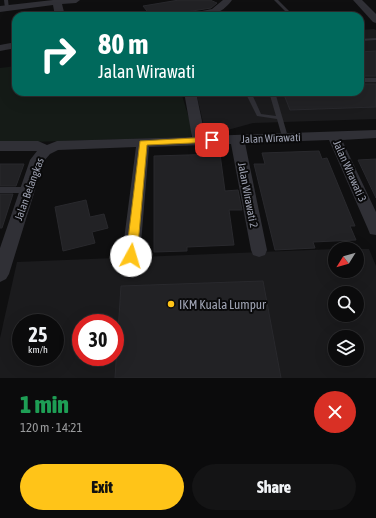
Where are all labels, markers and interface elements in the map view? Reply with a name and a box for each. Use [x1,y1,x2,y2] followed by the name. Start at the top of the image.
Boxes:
[32,28,84,80] icon: right
[98,28,148,60] text: 80 m
[98,61,195,82] text: Jalan Wirawati
[195,123,229,157] pin
[201,129,223,151] icon: arrive
[241,131,301,145] street label: Jalan Wirawati
[331,138,369,204] street label: Jalan Wirawati 3
[12,156,46,222] street label: Jalan Belangkas
[236,161,260,229] street label: Jalan Wirawati 2
[110,235,152,277] position arrow
[328,242,364,278] north arrow
[328,242,364,366] map controls
[328,286,364,322] button: search
[179,297,266,312] place label: IKM Kuala Lumpur
[166,299,176,309] marker: IKM Kuala Lumpur
[72,314,124,366] speed limit sign: 30
[29,323,47,346] text: 25
[328,330,364,366] button: layers
[28,344,48,355] text: km/h
[20,391,69,418] text: 1 min
[314,391,356,433] button: close
[20,420,83,435] text: 120 m · 14:21
[20,464,184,510] button: Exit
[192,464,356,510] button: Share

